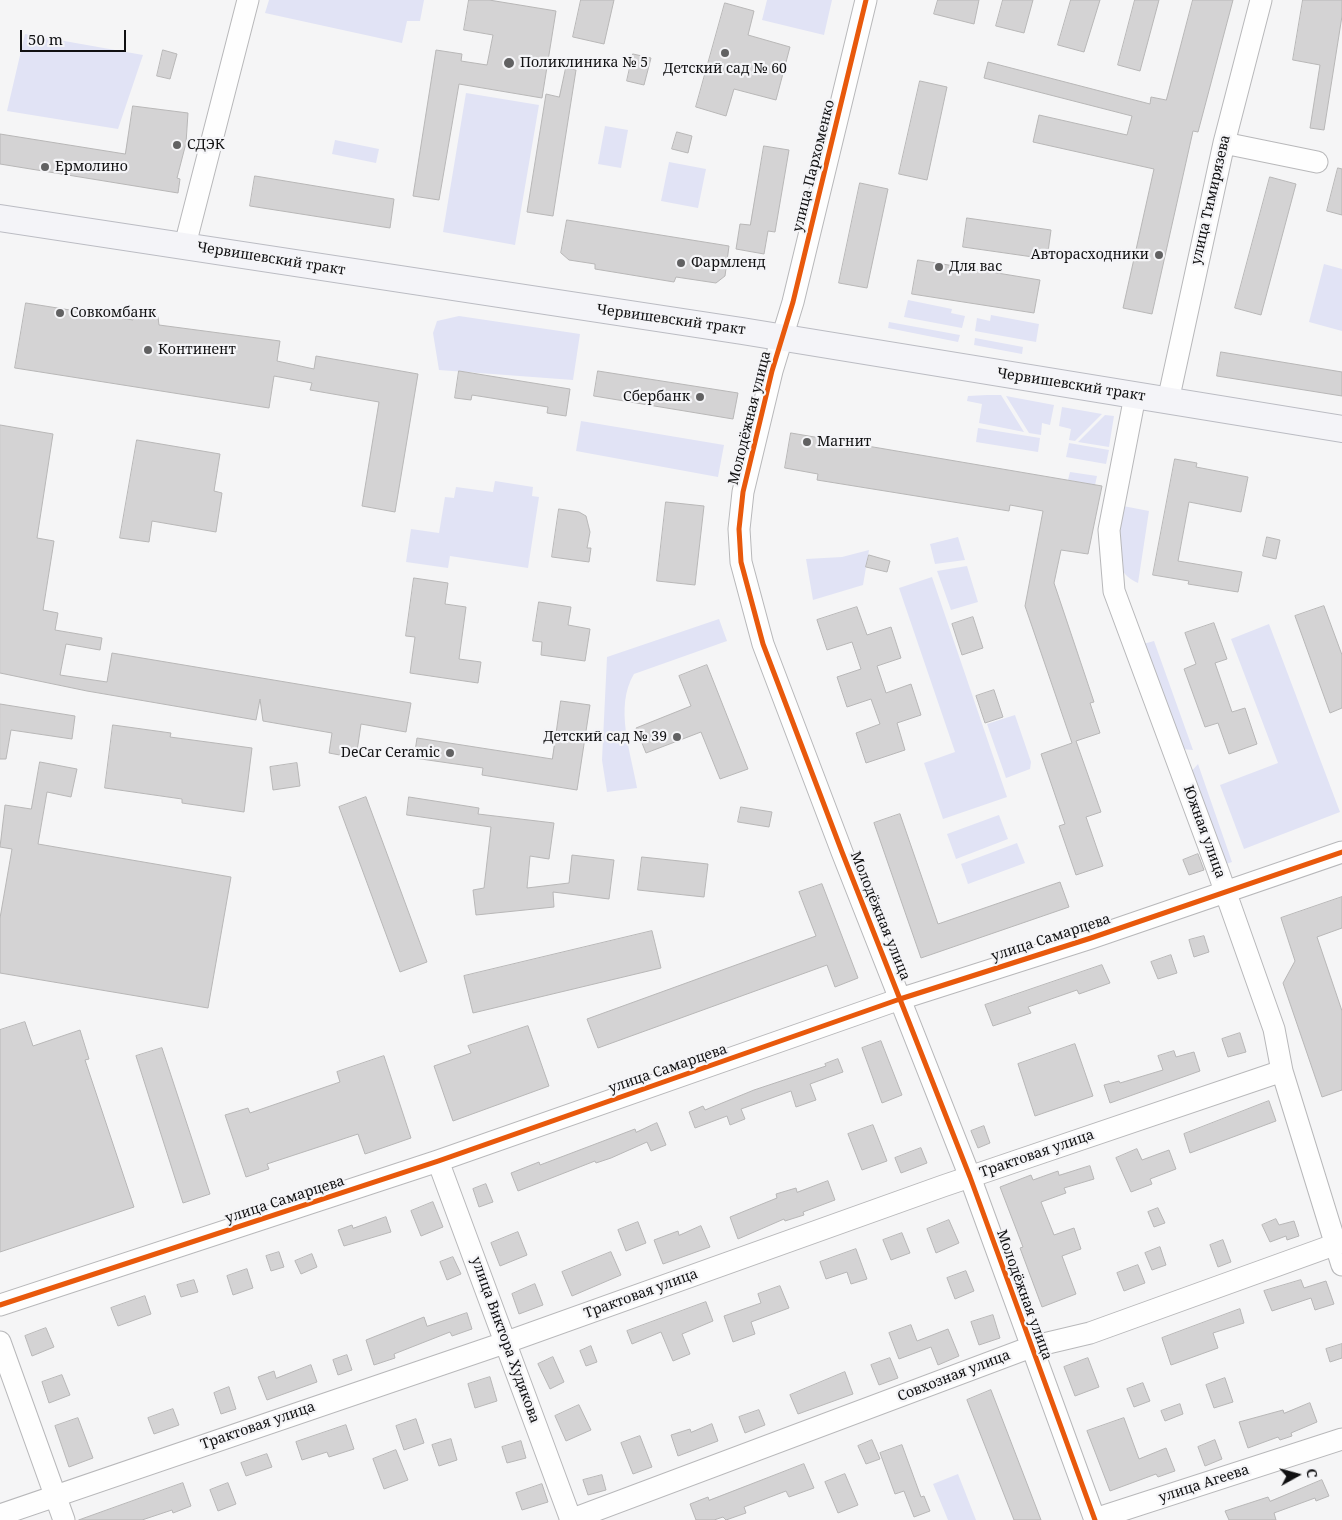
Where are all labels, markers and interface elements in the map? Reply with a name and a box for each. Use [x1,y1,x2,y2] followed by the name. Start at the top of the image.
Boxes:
[22,20,129,52] scale bar
[28,29,63,49] text: 50 m
[719,47,731,59] marker: Детский сад № 60
[520,55,648,71] place label: Поликлиника № 5
[502,56,516,70] marker: Поликлиника № 5
[663,61,787,77] place label: Детский сад № 60
[789,98,839,234] street label: улица Пархоменко
[1188,133,1234,267] street label: улица Тимирязева
[187,137,225,153] place label: СДЭК
[171,139,183,151] marker: СДЭК
[55,159,128,175] place label: Ермолино
[39,161,51,173] marker: Ермолино
[195,239,347,279] street label: Червишевский тракт
[1031,247,1149,263] place label: Авторасходники
[1153,249,1165,261] marker: Авторасходники
[691,255,766,271] place label: Фармленд
[675,257,687,269] marker: Фармленд
[949,259,1002,275] place label: Для вас
[933,261,945,273] marker: Для вас
[595,301,747,339] street label: Червишевский тракт
[70,305,156,321] place label: Совкомбанк
[54,307,66,319] marker: Совкомбанк
[158,342,236,358] place label: Континент
[142,344,154,356] marker: Континент
[725,349,775,487] street label: Молодёжная улица
[995,365,1147,405] street label: Червишевский тракт
[623,389,690,405] place label: Сбербанк
[694,391,706,403] marker: Сбербанк
[817,434,871,450] place label: Магнит
[801,436,813,448] marker: Магнит
[543,729,667,745] place label: Детский сад № 39
[671,731,683,743] marker: Детский сад № 39
[341,745,440,761] place label: DeCar Ceramic
[444,747,456,759] marker: DeCar Ceramic
[1179,783,1229,881] street label: Южная улица
[846,849,914,983] street label: Молодёжная улица
[989,911,1113,965] street label: улица Самарцева
[606,1041,730,1097] street label: улица Самарцева
[978,1127,1096,1181] street label: Трактовая улица
[223,1173,347,1227] street label: улица Самарцева
[993,1227,1055,1363] street label: Молодёжная улица
[467,1255,543,1425] street label: улица Виктора Худякова
[582,1266,700,1322] street label: Трактовая улица
[895,1347,1013,1405] street label: Совхозная улица
[199,1399,317,1453] street label: Трактовая улица
[1272,1450,1322,1500] north arrow
[1157,1461,1251,1507] street label: улица Агеева
[1302,1467,1322,1479] text: С

